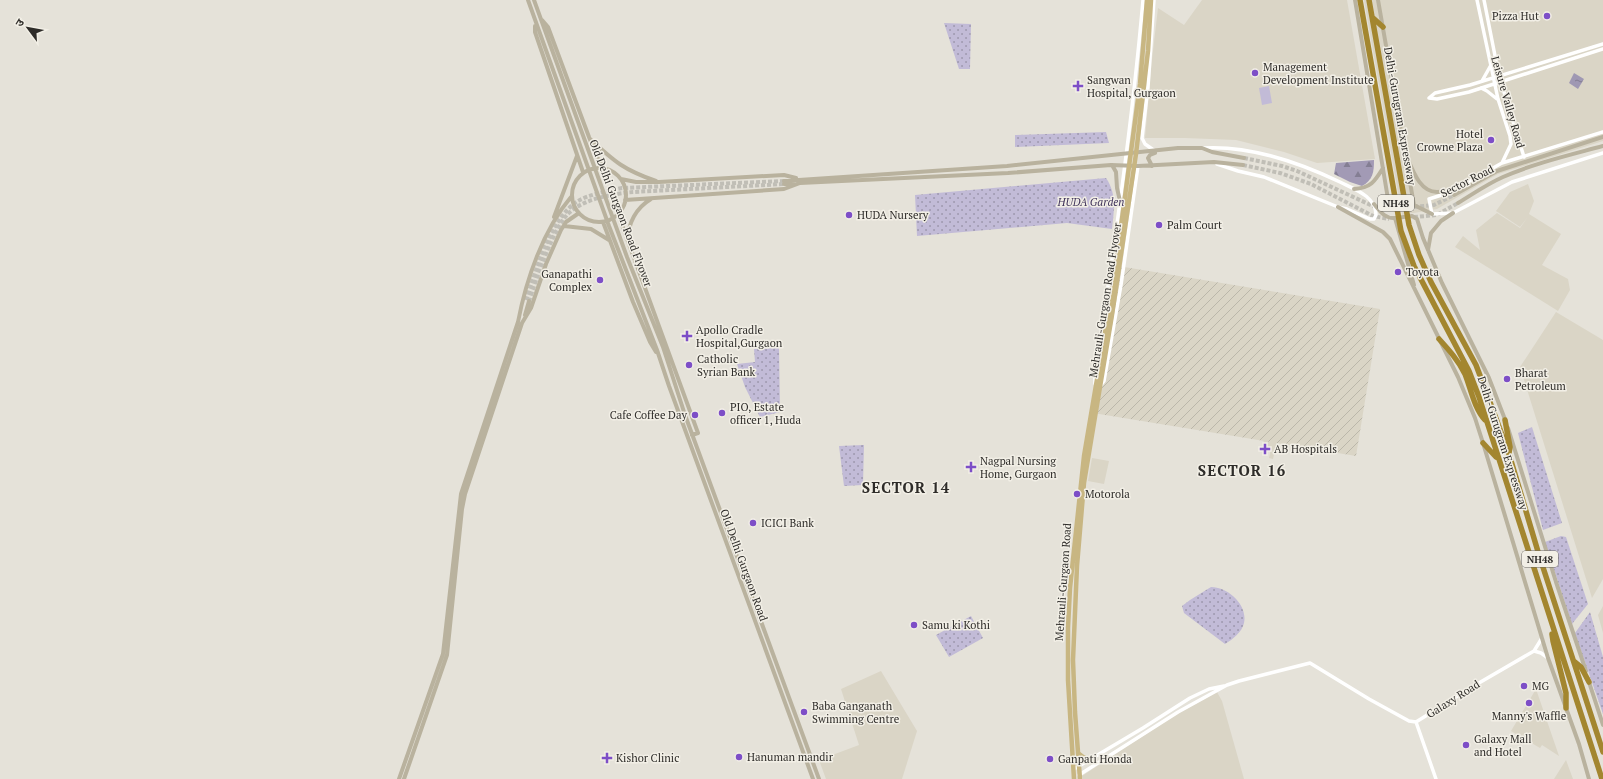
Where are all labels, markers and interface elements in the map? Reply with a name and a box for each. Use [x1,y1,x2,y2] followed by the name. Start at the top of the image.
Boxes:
[8,8,48,48] north arrow
[1492,9,1539,23] place label: Pizza Hut
[1542,11,1552,21] marker: Pizza Hut
[12,16,27,29] text: उ
[1381,46,1419,187] street label: Delhi-Gurugram Expressway
[1488,54,1528,150] street label: Leisure Valley Road
[1263,60,1374,87] place label: Management Development Institute
[1250,68,1260,78] marker: Management Development Institute
[1087,73,1176,100] place label: Sangwan Hospital, Gurgaon
[1072,80,1084,92] marker: Sangwan Hospital, Gurgaon
[1417,127,1483,154] place label: Hotel Crowne Plaza
[1486,135,1496,145] marker: Hotel Crowne Plaza
[586,137,656,289] street label: Old Delhi Gurgaon Road Flyover
[1438,162,1496,200] street label: Sector Road
[1057,195,1124,209] park label: HUDA Garden
[1378,195,1414,211] road number: NH48
[857,208,929,222] place label: HUDA Nursery
[844,210,854,220] marker: HUDA Nursery
[1167,218,1222,232] place label: Palm Court
[1154,220,1164,230] marker: Palm Court
[1086,221,1124,378] street label: Mehrauli-Gurgaon Road Flyover
[1406,265,1439,279] place label: Toyota
[541,267,592,294] place label: Ganapathi Complex
[1393,267,1403,277] marker: Toyota
[595,275,605,285] marker: Ganapathi Complex
[696,323,783,350] place label: Apollo Cradle Hospital,Gurgaon
[681,330,693,342] marker: Apollo Cradle Hospital,Gurgaon
[697,352,756,379] place label: Catholic Syrian Bank
[684,360,694,370] marker: Catholic Syrian Bank
[1515,366,1566,393] place label: Bharat Petroleum
[1475,374,1531,512] street label: Delhi-Gurugram Expressway
[1502,374,1512,384] marker: Bharat Petroleum
[730,400,801,427] place label: PIO, Estate officer 1, Huda
[610,408,687,422] place label: Cafe Coffee Day
[717,408,727,418] marker: PIO, Estate officer 1, Huda
[690,410,700,420] marker: Cafe Coffee Day
[1274,442,1337,456] place label: AB Hospitals
[1259,443,1271,455] marker: AB Hospitals
[980,454,1057,481] place label: Nagpal Nursing Home, Gurgaon
[1198,460,1286,480] district label: SECTOR 16
[965,461,977,473] marker: Nagpal Nursing Home, Gurgaon
[862,477,950,497] district label: SECTOR 14
[1085,487,1130,501] place label: Motorola
[1072,489,1082,499] marker: Motorola
[717,507,771,623] street label: Old Delhi Gurgaon Road
[761,516,814,530] place label: ICICI Bank
[748,518,758,528] marker: ICICI Bank
[1052,523,1074,641] street label: Mehrauli-Gurgaon Road
[1522,551,1558,567] road number: NH48
[922,618,990,632] place label: Samu ki Kothi
[909,620,919,630] marker: Samu ki Kothi
[1424,677,1482,721] street label: Galaxy Road
[1532,679,1550,693] place label: MG
[1519,681,1529,691] marker: MG
[1524,698,1534,708] marker: Manny's Waffle
[812,699,900,726] place label: Baba Ganganath Swimming Centre
[799,707,809,717] marker: Baba Ganganath Swimming Centre
[1492,709,1567,723] place label: Manny's Waffle
[1474,732,1532,759] place label: Galaxy Mall and Hotel
[1461,740,1471,750] marker: Galaxy Mall and Hotel
[747,750,834,764] place label: Hanuman mandir
[616,751,679,765] place label: Kishor Clinic
[601,752,613,764] marker: Kishor Clinic
[734,752,744,762] marker: Hanuman mandir
[1058,752,1132,766] place label: Ganpati Honda
[1045,754,1055,764] marker: Ganpati Honda

